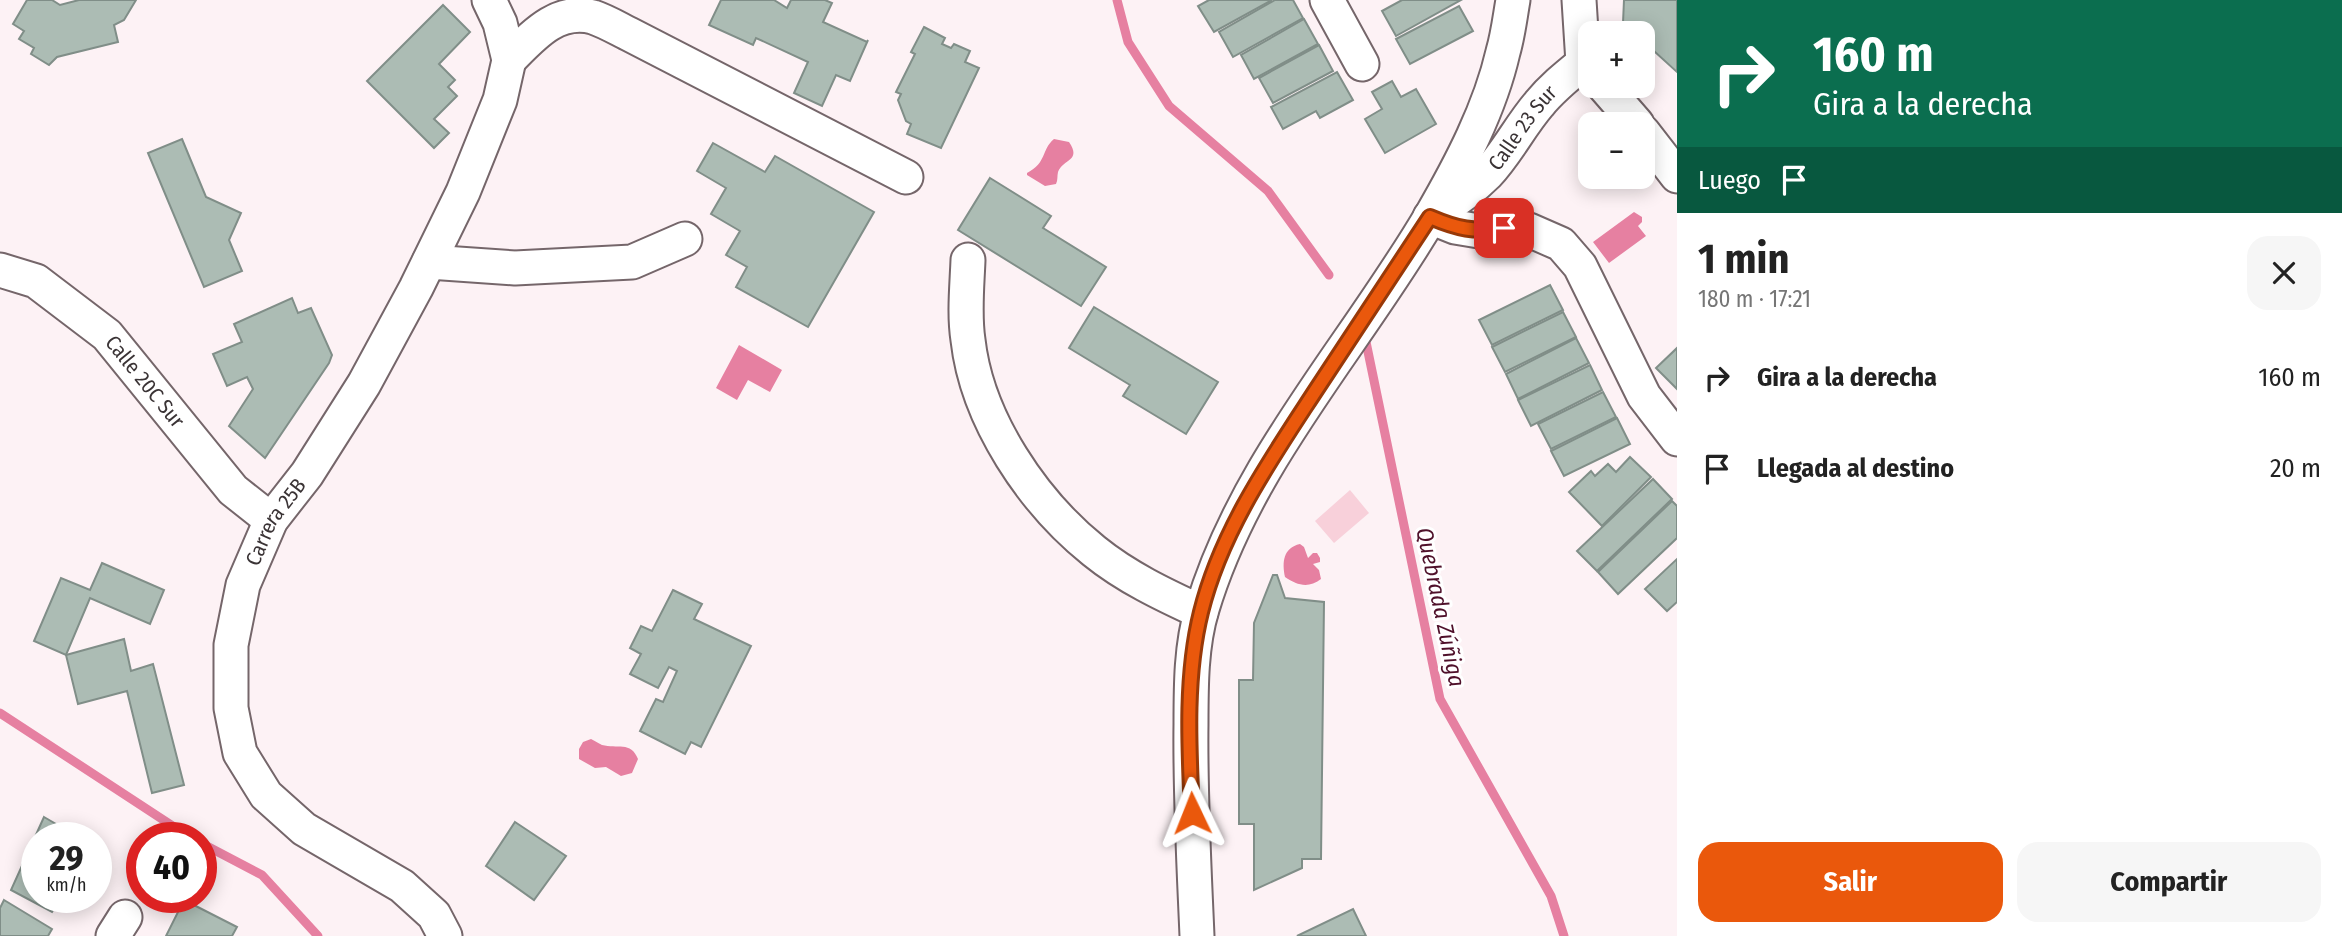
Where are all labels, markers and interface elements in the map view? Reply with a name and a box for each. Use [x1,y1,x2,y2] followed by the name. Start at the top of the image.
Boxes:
[1578,21,1655,189] map controls
[1578,21,1655,98] button: +
[1813,25,1934,84] text: 160 m
[1698,28,1789,119] icon: right
[1483,79,1563,176] street label: Calle 23 Sur
[1813,85,2033,123] text: Gira a la derecha
[1578,112,1655,189] button: −
[1775,161,1813,199] icon: arrive
[1698,165,1761,196] text: Luego
[1474,198,1534,258] pin
[1485,209,1523,247] icon: arrive
[1698,234,1789,284] text: 1 min
[2247,236,2321,310] button: close
[1698,285,1811,313] text: 180 m · 17:21
[100,330,191,434] street label: Calle 20C Sur
[1698,359,1736,397] icon: right
[1757,362,1937,393] text: Gira a la derecha
[2258,362,2321,393] text: 160 m
[1698,450,1736,488] icon: arrive
[1757,453,1954,484] text: Llegada al destino
[2270,453,2321,484] text: 20 m
[240,473,312,569] street label: Carrera 25B
[1410,525,1472,689] water label: Quebrada Zúñiga
[1155,776,1229,850] position arrow
[126,822,217,913] speed limit sign: 40
[49,837,84,879] text: 29
[1698,842,2003,922] button: Salir
[2017,842,2321,922] button: Compartir
[46,874,87,896] text: km/h

